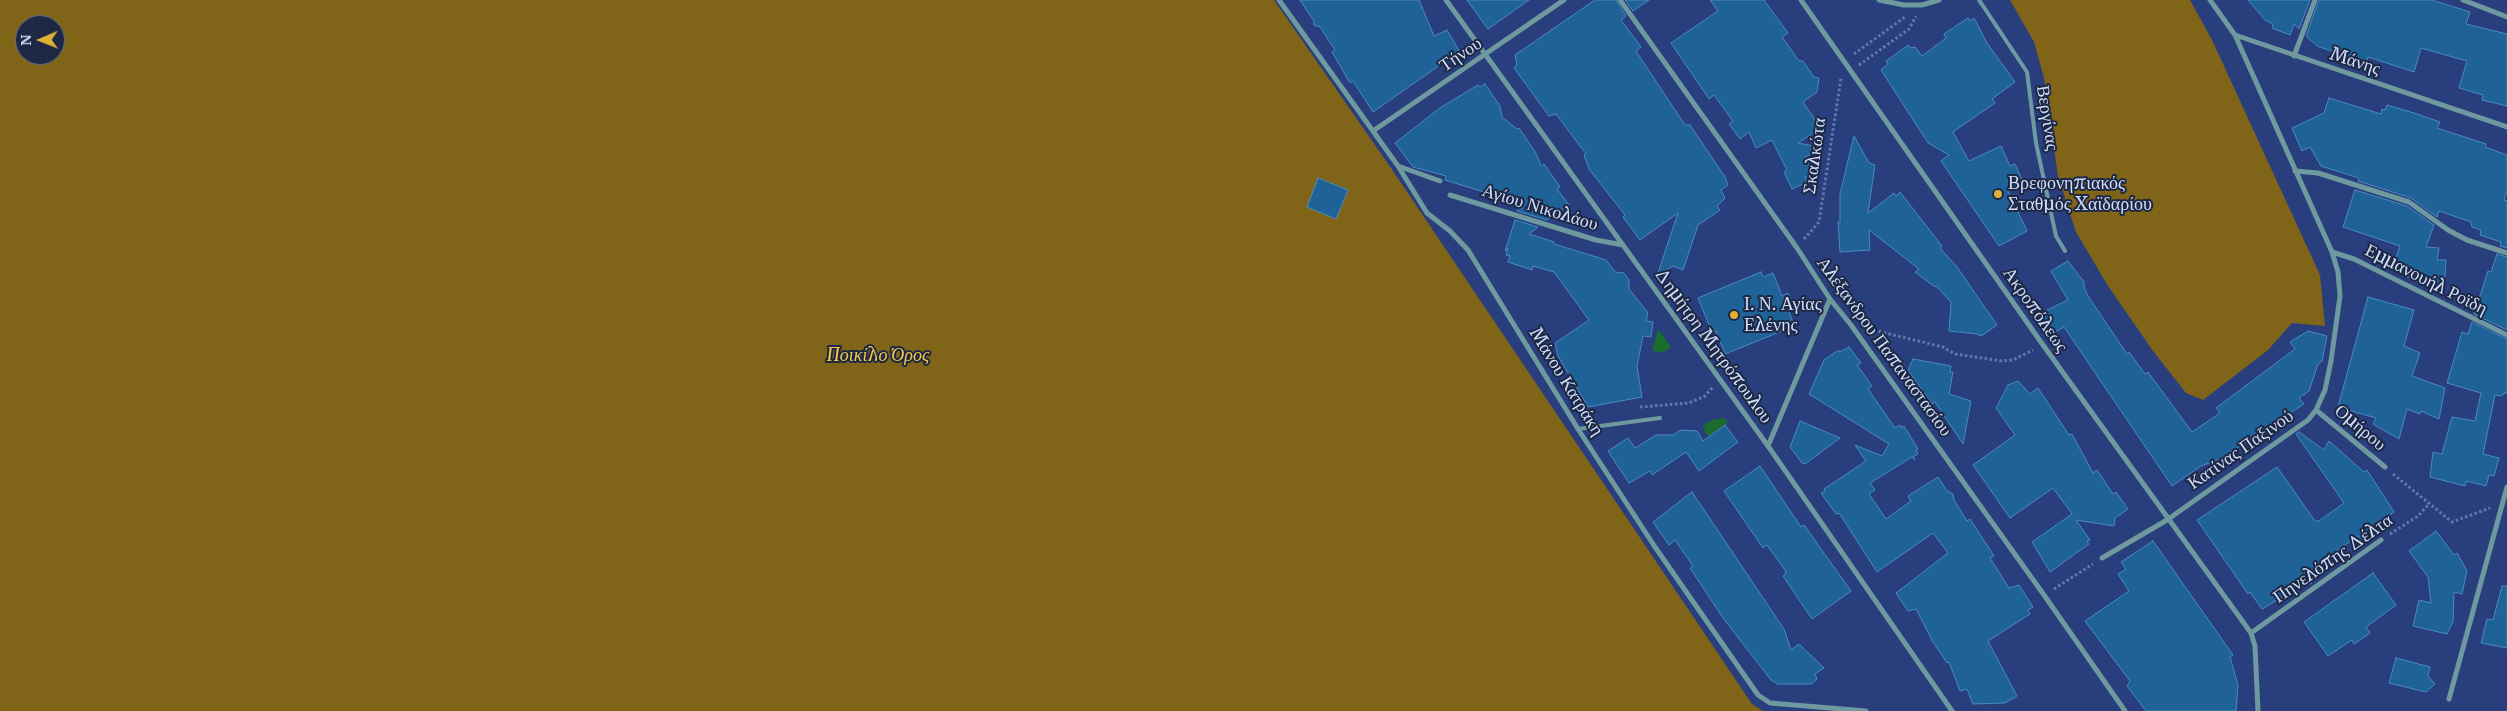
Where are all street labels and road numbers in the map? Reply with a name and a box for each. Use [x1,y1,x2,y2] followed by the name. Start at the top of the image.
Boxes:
[1436,33,1486,77] street label: Τήνου
[2327,44,2383,80] street label: Μάνης
[2031,84,2063,152] street label: Βεργίνας
[1799,117,1831,195] street label: Σκαλκώτα
[1479,180,1601,236] street label: Αγίου Νικολάου
[2361,240,2491,320] street label: Εμμανουήλ Ροϊδη
[1812,253,1956,441] street label: Αλέξανδρου Παπαναστασίου
[1998,263,2072,357] street label: Ακροπόλεως
[1649,264,1777,428] street label: Δημήτρη Μητρόπουλου
[1524,324,1608,440] street label: Μάνου Κατράκη
[2330,400,2390,456] street label: Ομήρου
[2184,406,2298,494] street label: Κατίνας Παξινού
[2269,510,2397,608] street label: Πηνελόπης Δέλτα

